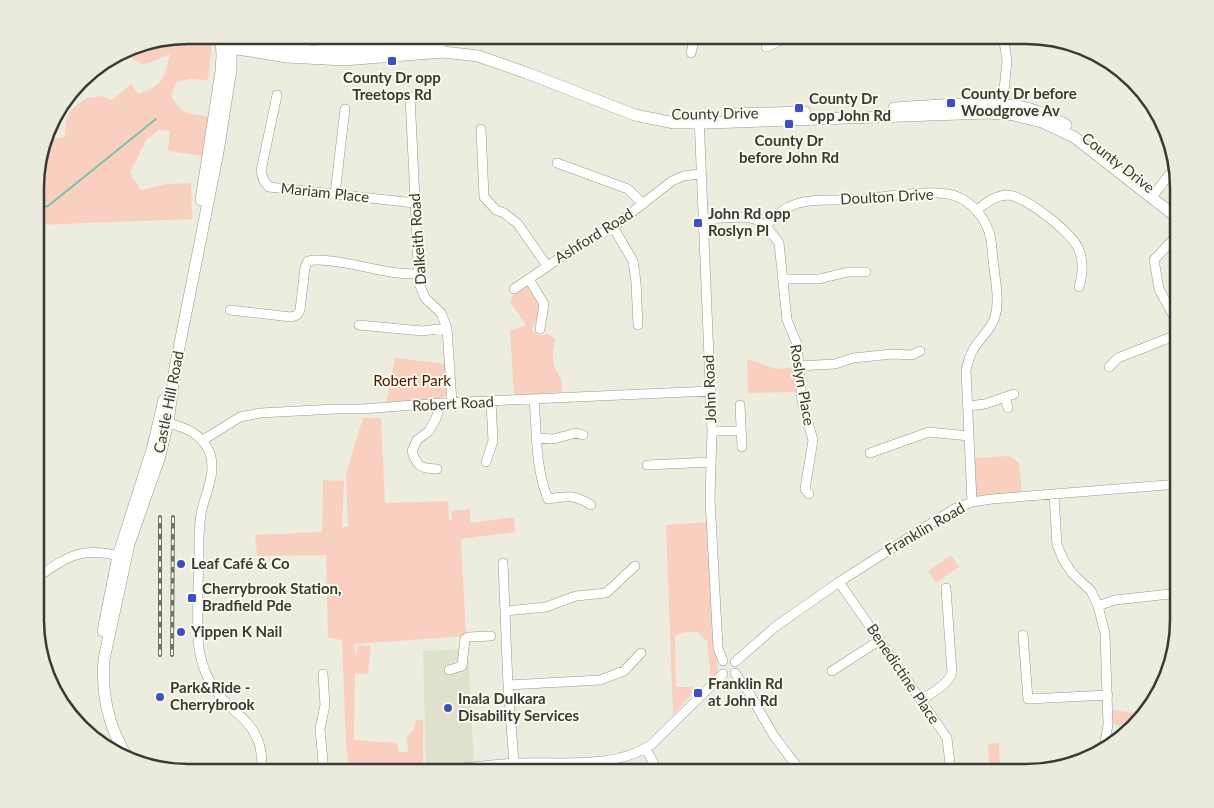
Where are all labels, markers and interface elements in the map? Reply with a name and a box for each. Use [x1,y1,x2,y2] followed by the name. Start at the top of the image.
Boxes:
[386,55,398,67] marker: County Dr opp Treetops Rd
[343,68,441,103] place label: County Dr opp Treetops Rd
[961,84,1077,119] place label: County Dr before Woodgrove Av
[809,89,891,124] place label: County Dr opp John Rd
[945,97,957,109] marker: County Dr before Woodgrove Av
[793,102,805,114] marker: County Dr opp John Rd
[671,103,759,123] street label: County Drive
[783,118,795,130] marker: County Dr before John Rd
[1079,128,1159,196] street label: County Drive
[739,131,839,166] place label: County Dr before John Rd
[280,178,370,206] street label: Mariam Place
[840,185,934,207] street label: Doulton Drive
[405,193,429,285] street label: Dalkeith Road
[551,204,636,266] street label: Ashford Road
[708,204,790,239] place label: John Rd opp Roslyn Pl
[692,217,704,229] marker: John Rd opp Roslyn Pl
[787,343,819,427] street label: Roslyn Place
[149,349,187,454] street label: Castle Hill Road
[699,355,719,424] street label: John Road
[373,371,451,389] park label: Robert Park
[412,392,494,414] street label: Robert Road
[881,498,968,558] street label: Franklin Road
[191,554,290,572] place label: Leaf Café & Co
[175,558,187,570] marker: Leaf Café & Co
[202,579,342,614] place label: Cherrybrook Station, Bradfield Pde
[186,592,198,604] marker: Cherrybrook Station, Bradfield Pde
[864,620,944,727] street label: Benedictine Place
[190,622,282,640] place label: Yippen K Nail
[175,626,187,638] marker: Yippen K Nail
[708,674,783,709] place label: Franklin Rd at John Rd
[170,678,256,713] place label: Park&Ride - Cherrybrook
[692,687,704,699] marker: Franklin Rd at John Rd
[458,689,580,724] place label: Inala Dulkara Disability Services
[154,691,166,703] marker: Park&Ride - Cherrybrook
[442,702,454,714] marker: Inala Dulkara Disability Services

